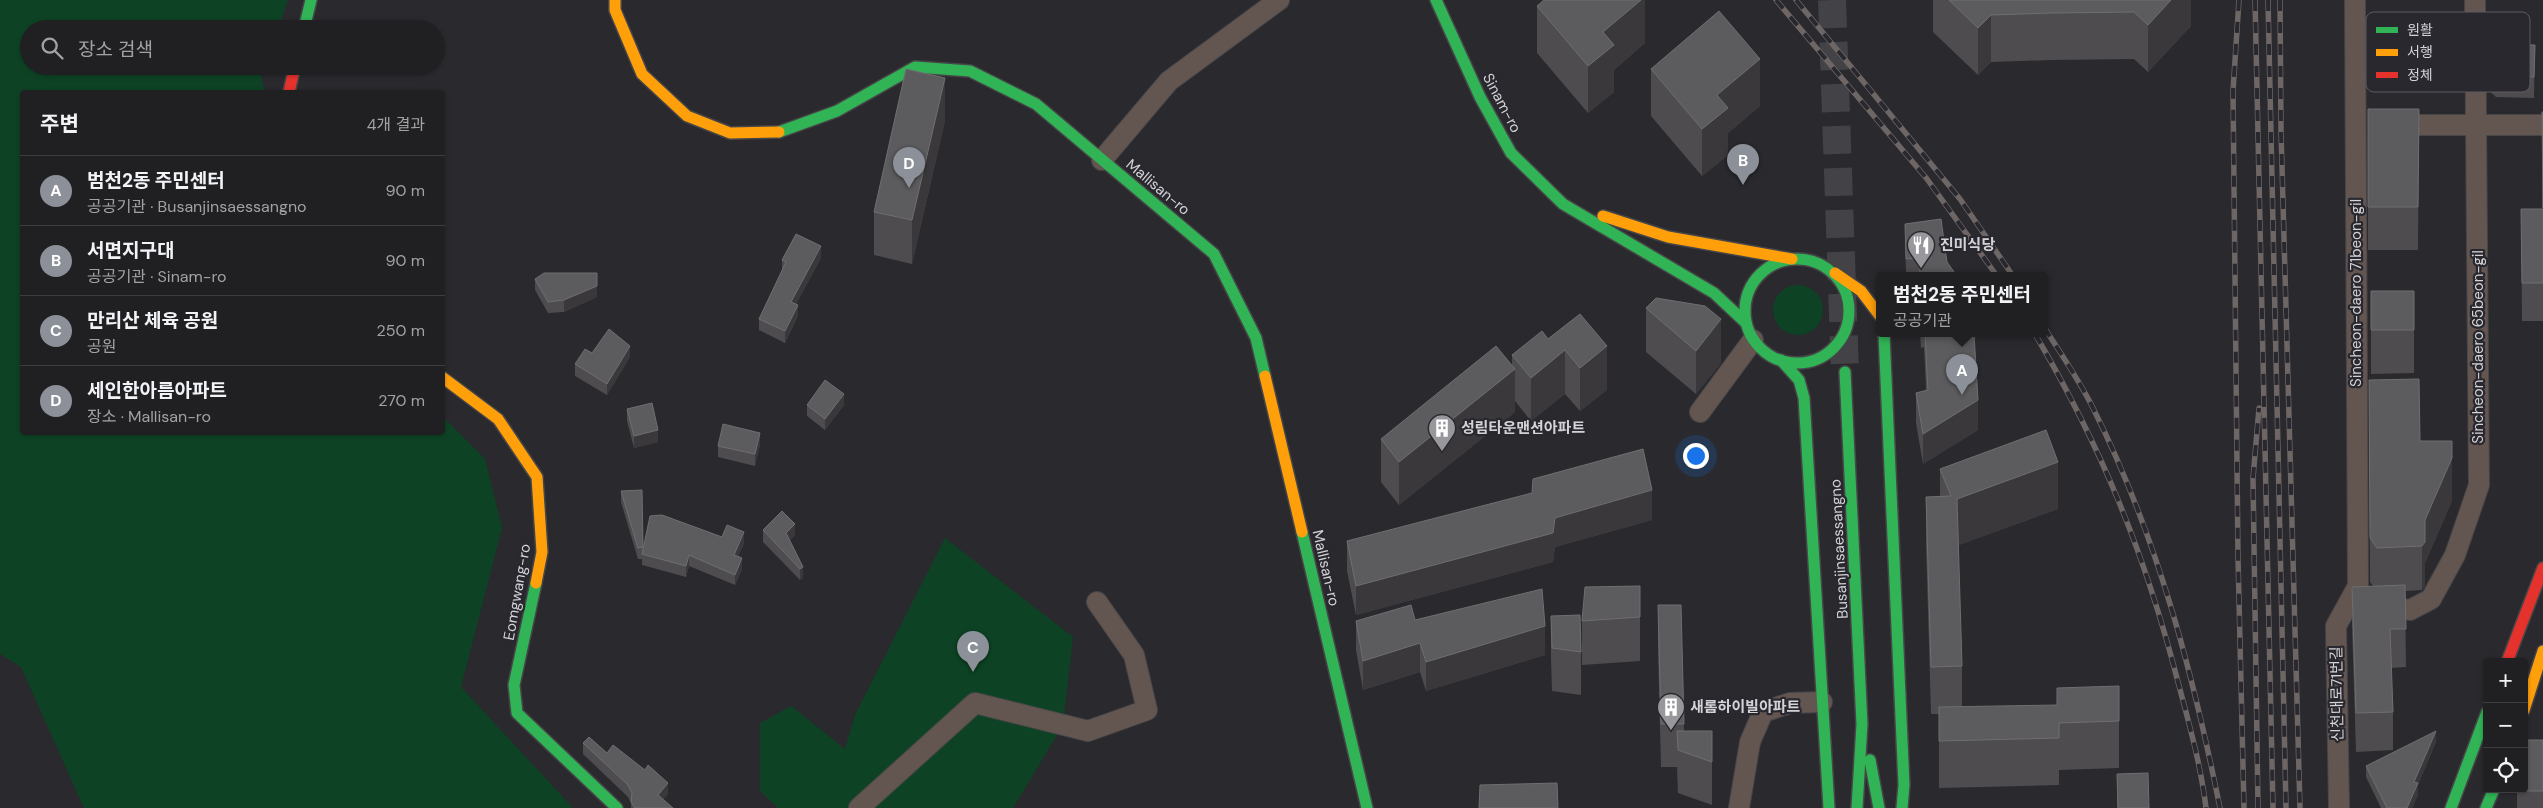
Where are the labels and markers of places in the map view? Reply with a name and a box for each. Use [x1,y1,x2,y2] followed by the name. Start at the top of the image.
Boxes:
[1727,144,1759,185] pin: B
[893,147,925,188] pin: D
[1906,230,1936,269] restaurant icon: 진미식당
[1940,235,1995,255] place label: 진미식당
[1946,354,1978,395] pin: A
[1427,413,1457,452] building icon: 성림타운맨션아파트
[1461,418,1585,438] place label: 성림타운맨션아파트
[957,631,989,672] pin: C
[1656,692,1686,731] building icon: 새롬하이빌아파트
[1690,697,1801,717] place label: 새롬하이빌아파트

